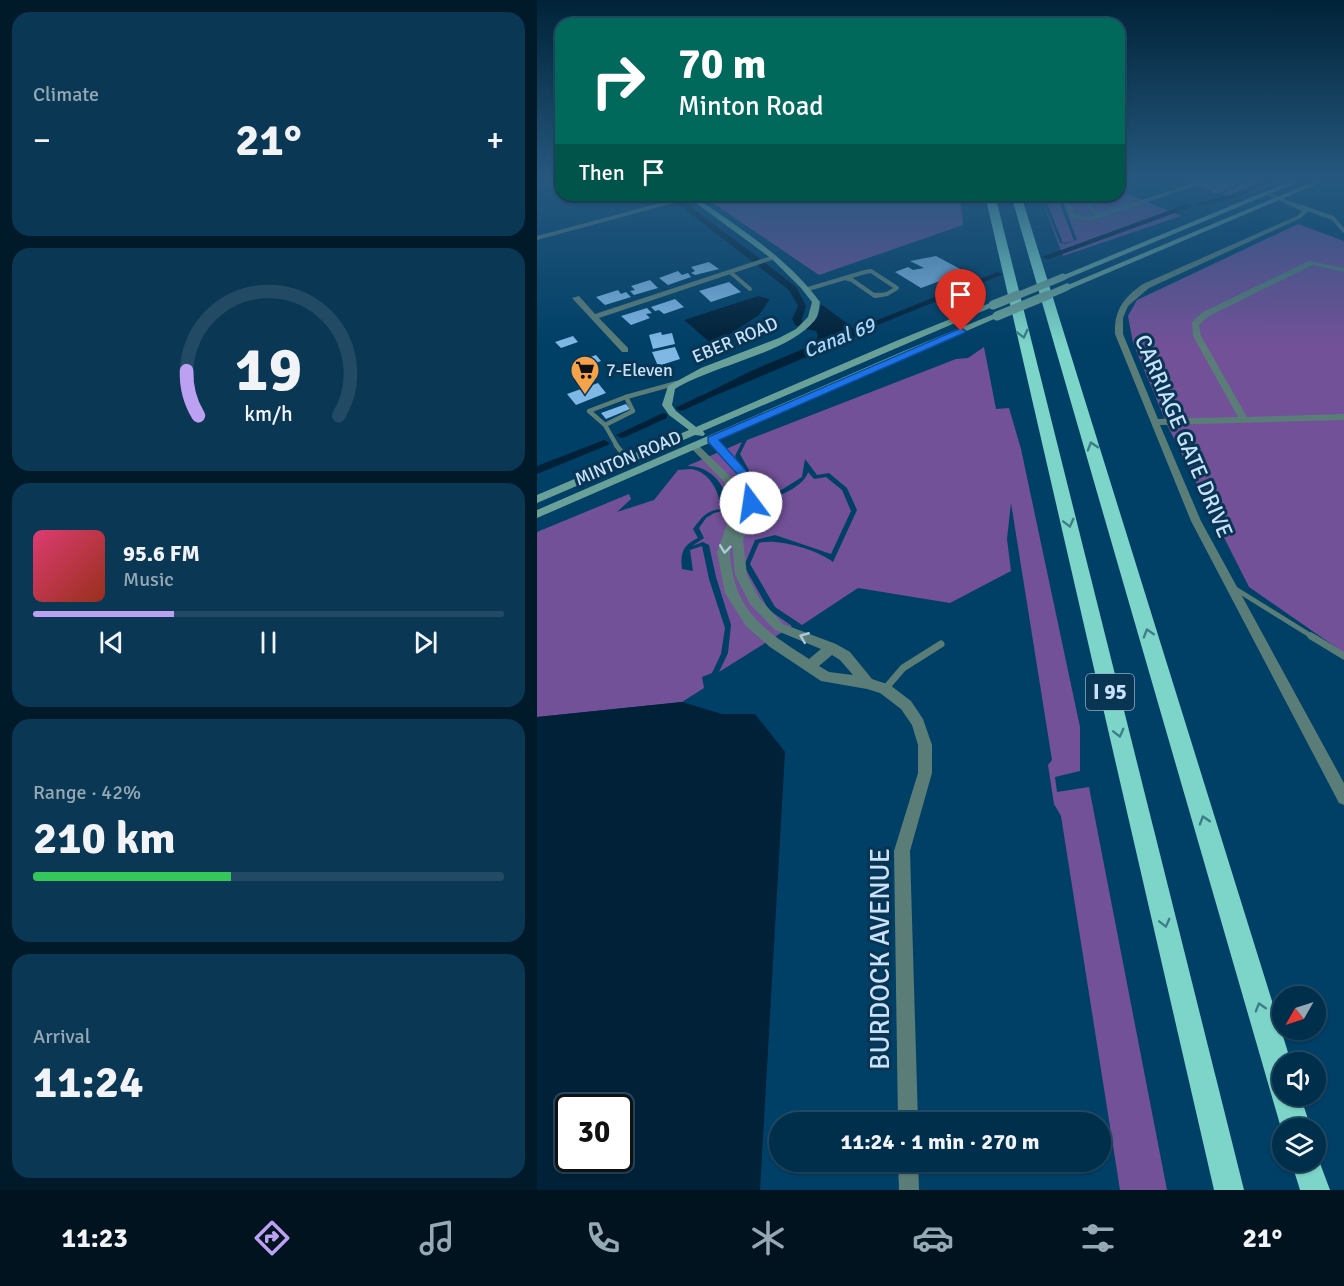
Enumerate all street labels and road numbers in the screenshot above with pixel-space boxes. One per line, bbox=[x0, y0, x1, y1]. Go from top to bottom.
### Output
street label: EBER ROAD bbox=[689, 312, 781, 368]
street label: CARRIAGE GATE DRIVE bbox=[1129, 331, 1239, 541]
street label: MINTON ROAD bbox=[572, 426, 684, 490]
road number: I 95 bbox=[1086, 674, 1134, 710]
street label: BURDOCK AVENUE bbox=[864, 848, 897, 1070]

